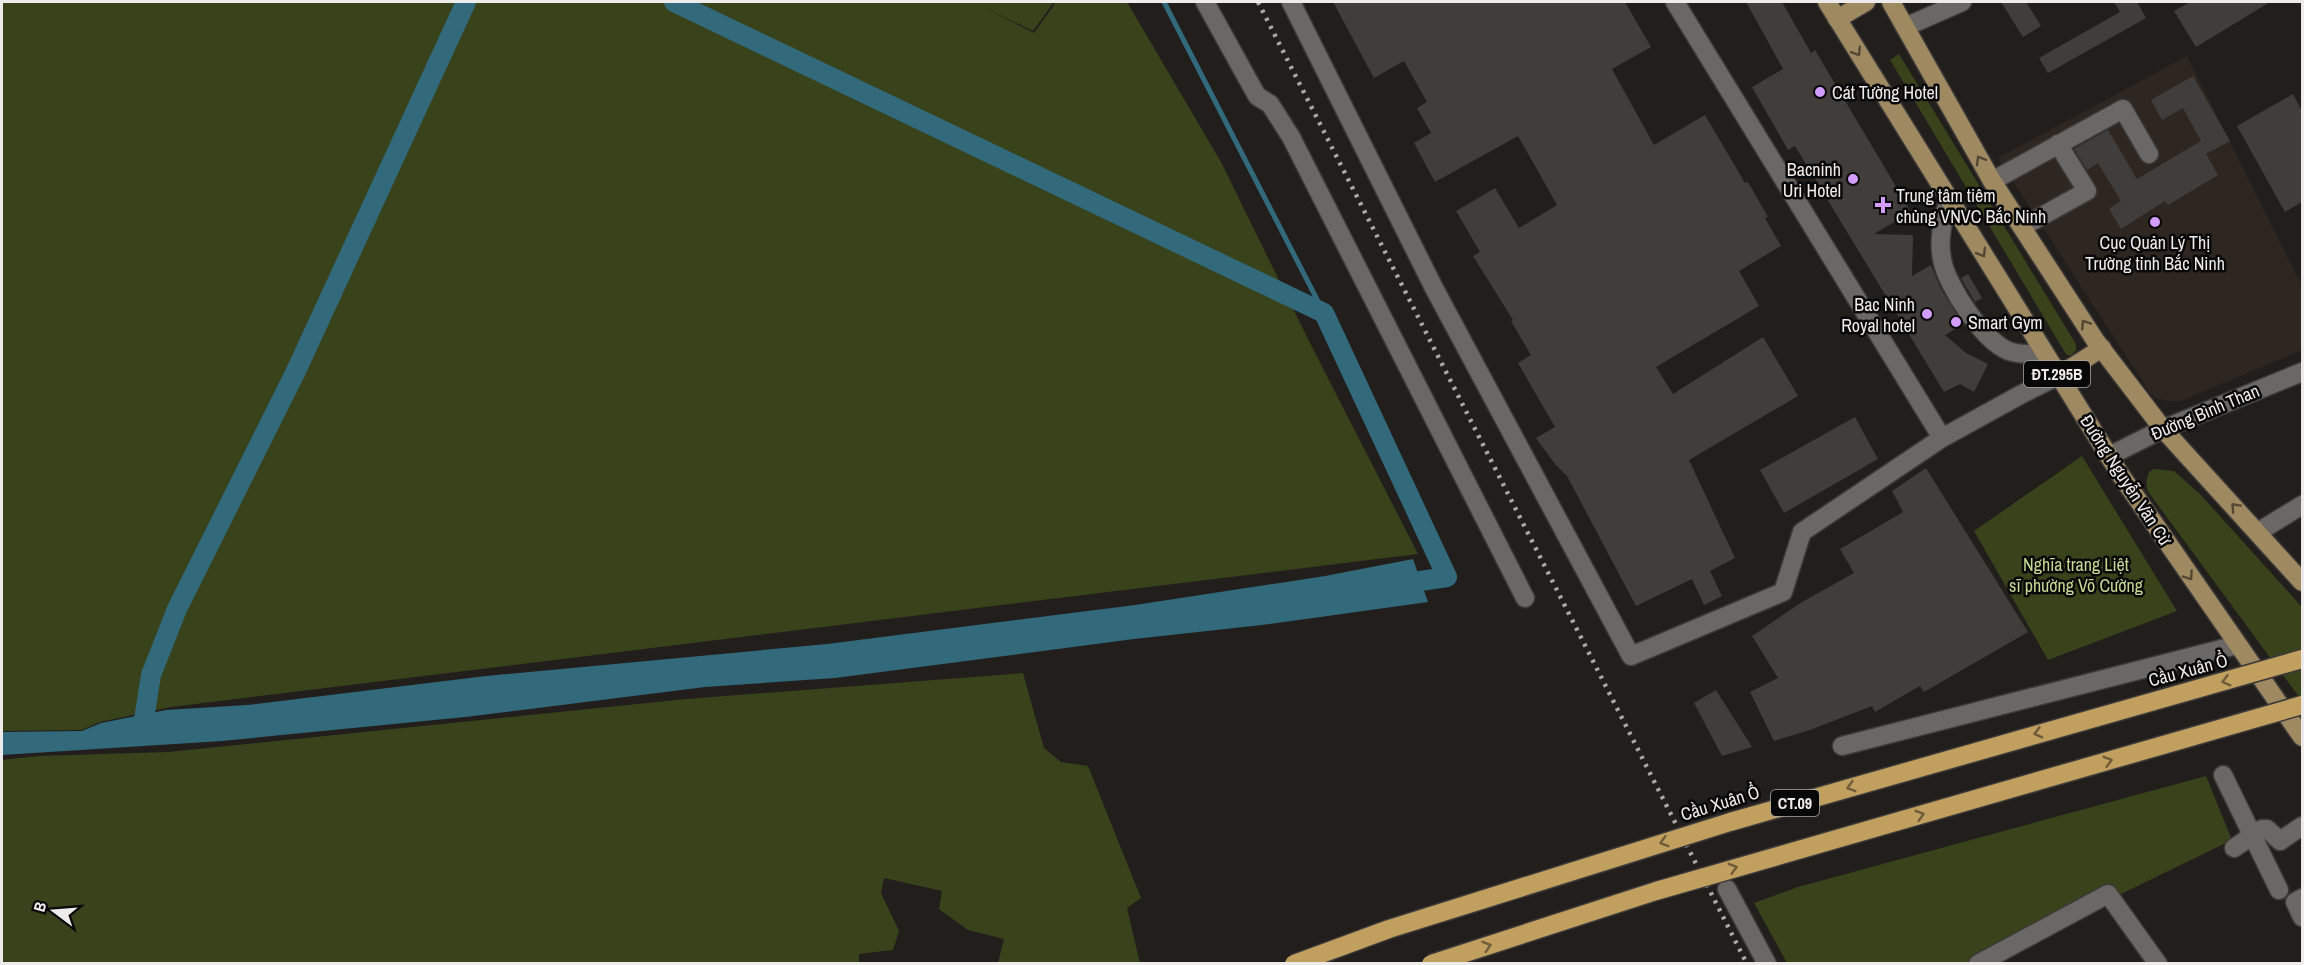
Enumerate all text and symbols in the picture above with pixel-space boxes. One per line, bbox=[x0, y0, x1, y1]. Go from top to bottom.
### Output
one-way arrow bbox=[1849, 45, 1860, 56]
place label: Cát Tường Hotel bbox=[1832, 80, 1938, 105]
marker: Cát Tường Hotel bbox=[1813, 85, 1827, 99]
one-way arrow bbox=[1976, 156, 1987, 166]
place label: Bacninh Uri Hotel bbox=[1783, 157, 1841, 203]
marker: Bacninh Uri Hotel bbox=[1846, 172, 1860, 186]
place label: Trung tâm tiêm chủng VNVC Bắc Ninh bbox=[1896, 183, 2046, 229]
marker: Trung tâm tiêm chủng VNVC Bắc Ninh bbox=[1874, 196, 1892, 214]
marker: Cục Quản Lý Thị Trường tỉnh Bắc Ninh bbox=[2148, 215, 2162, 229]
place label: Cục Quản Lý Thị Trường tỉnh Bắc Ninh bbox=[2085, 230, 2225, 276]
one-way arrow bbox=[1974, 247, 1986, 257]
place label: Bac Ninh Royal hotel bbox=[1841, 292, 1915, 338]
marker: Bac Ninh Royal hotel bbox=[1920, 307, 1934, 321]
place label: Smart Gym bbox=[1968, 310, 2043, 335]
marker: Smart Gym bbox=[1949, 315, 1963, 329]
one-way arrow bbox=[2081, 320, 2093, 330]
road number: ĐT.295B bbox=[2024, 361, 2090, 387]
street label: Đường Bình Than bbox=[2147, 378, 2263, 446]
street label: Đường Nguyễn Văn Cừ bbox=[2074, 410, 2178, 551]
one-way arrow bbox=[2231, 504, 2242, 514]
park label: Nghĩa trang Liệt sĩ phường Võ Cường bbox=[2009, 552, 2144, 598]
one-way arrow bbox=[2182, 569, 2193, 580]
street label: Cầu Xuân Ổ bbox=[2146, 647, 2230, 693]
one-way arrow bbox=[2221, 674, 2231, 687]
one-way arrow bbox=[2033, 726, 2043, 739]
one-way arrow bbox=[2102, 756, 2113, 768]
street label: Cầu Xuân Ổ bbox=[1678, 779, 1762, 827]
one-way arrow bbox=[1846, 780, 1857, 792]
road number: CT.09 bbox=[1771, 790, 1819, 816]
one-way arrow bbox=[1915, 809, 1925, 822]
one-way arrow bbox=[1659, 835, 1670, 847]
one-way arrow bbox=[1727, 863, 1738, 875]
north arrow bbox=[24, 881, 84, 941]
text: B bbox=[28, 899, 51, 914]
one-way arrow bbox=[1481, 940, 1492, 953]

